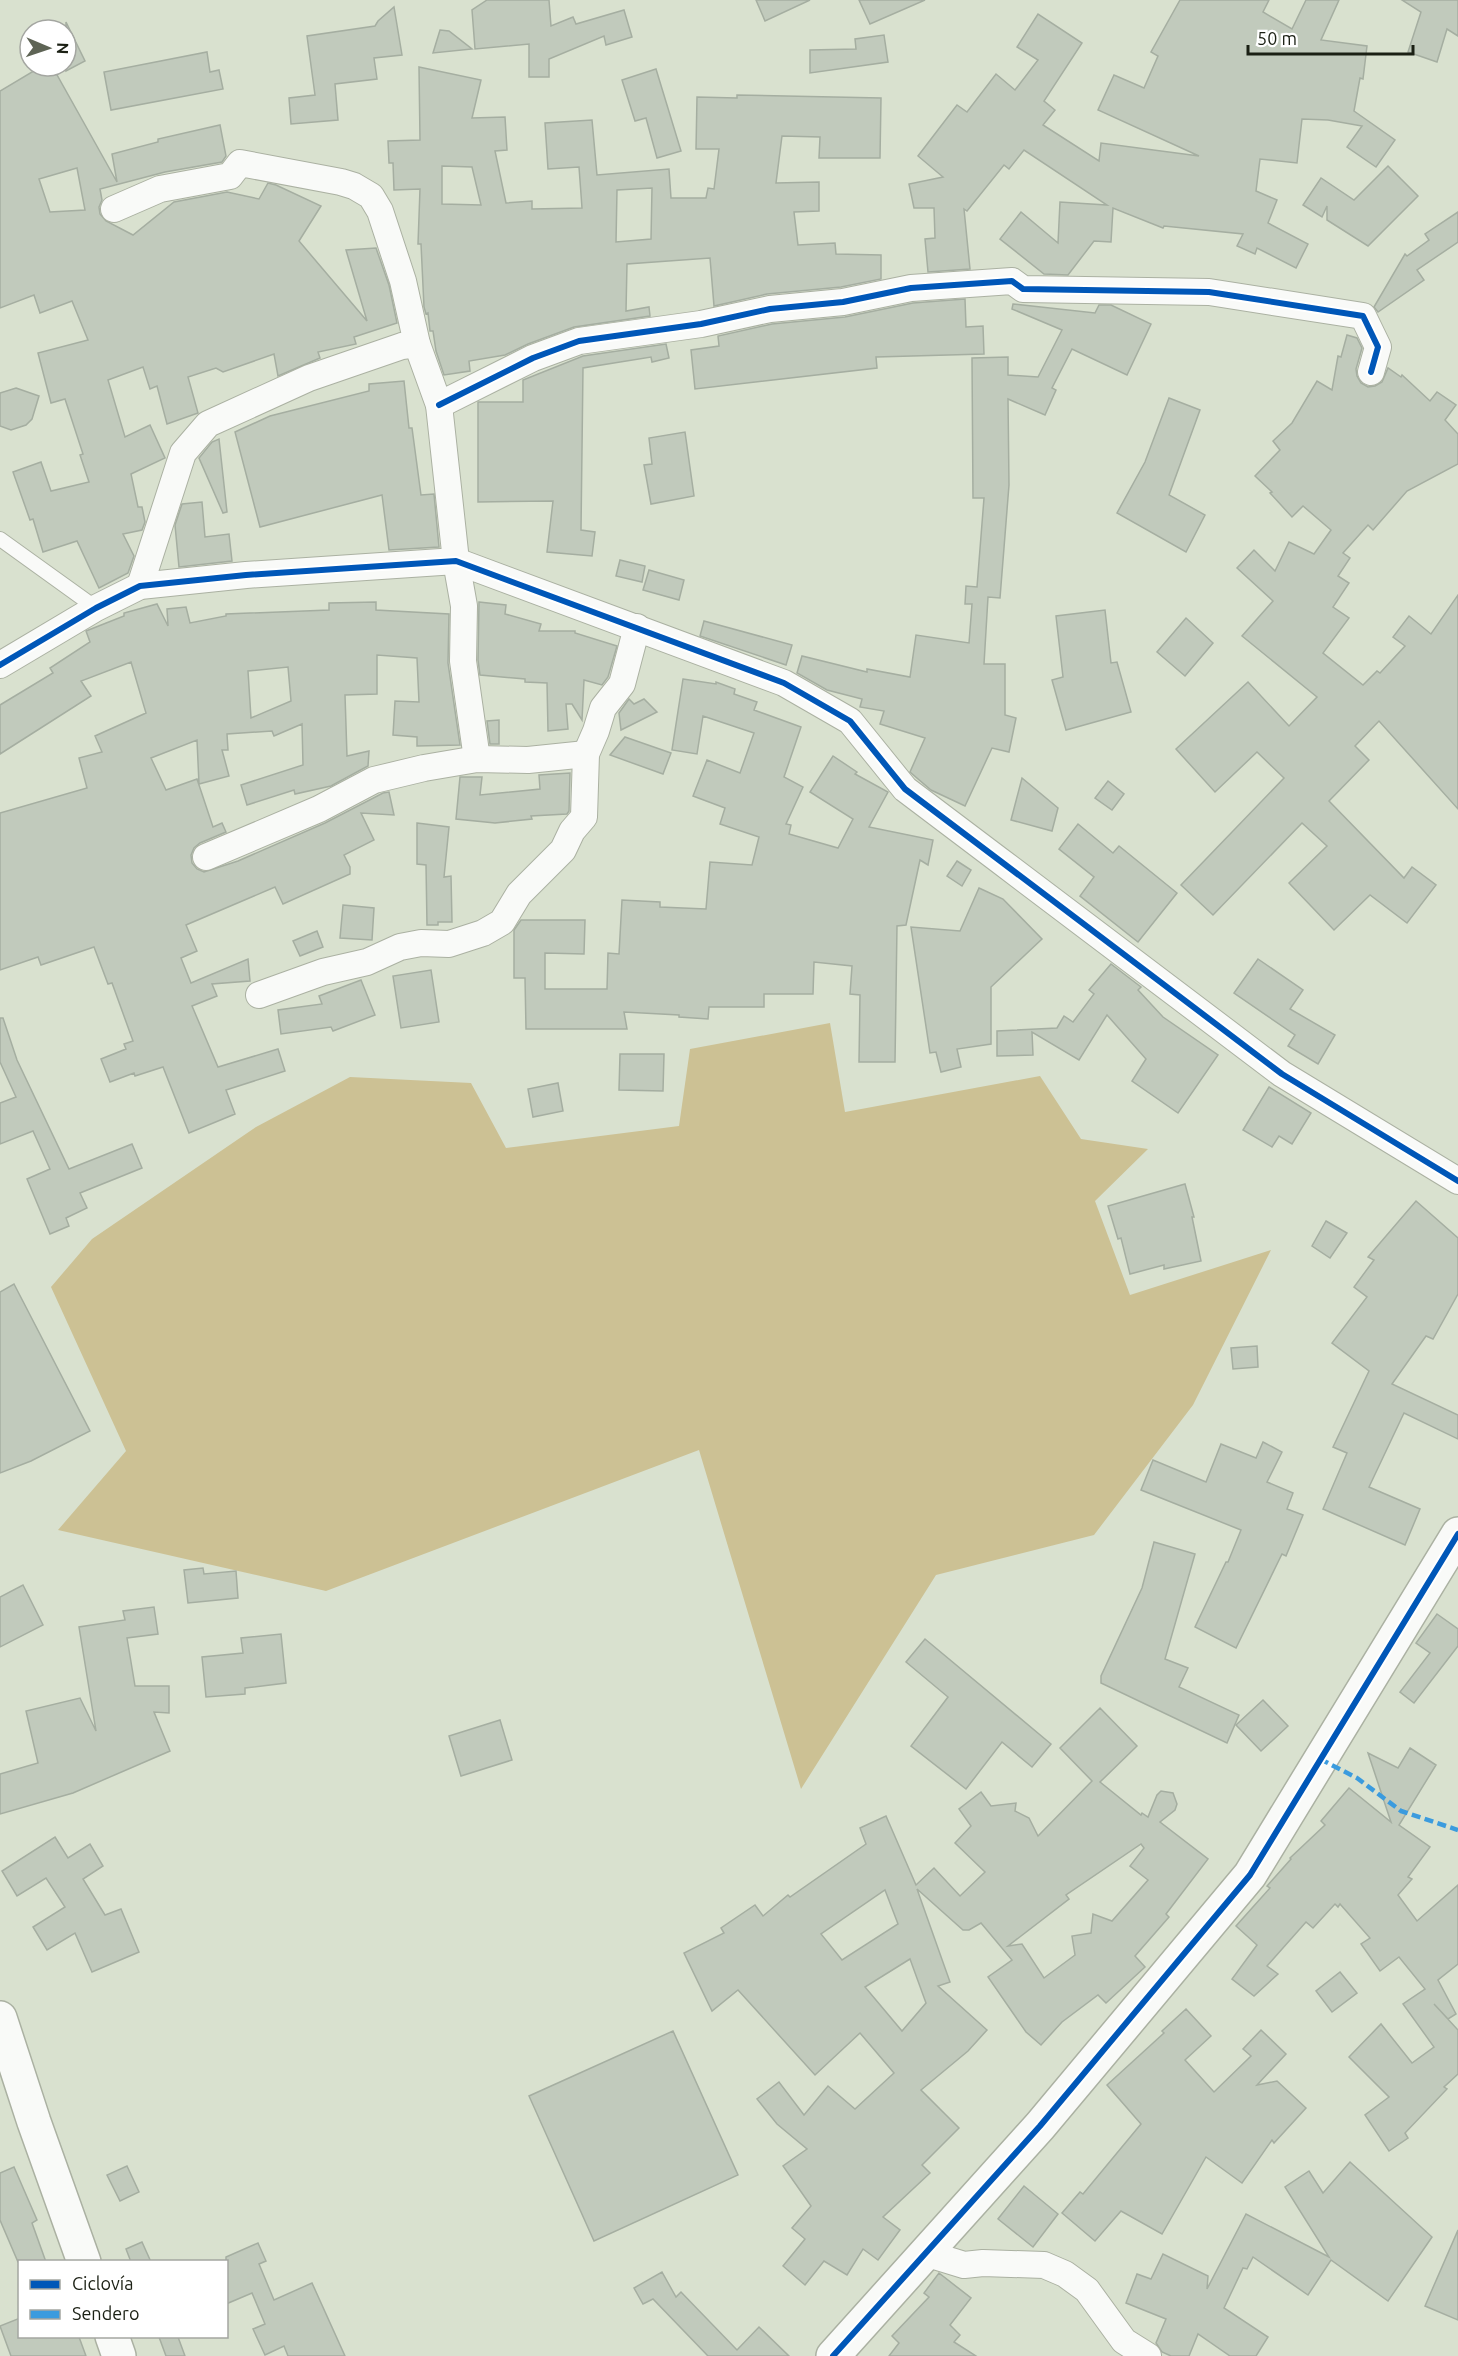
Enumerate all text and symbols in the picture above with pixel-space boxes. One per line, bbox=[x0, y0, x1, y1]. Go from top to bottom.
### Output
north arrow bbox=[18, 18, 78, 78]
scale bar bbox=[1248, 18, 1413, 56]
text: 50 m bbox=[1257, 28, 1297, 48]
text: N bbox=[54, 42, 72, 55]
legend bbox=[18, 2260, 228, 2338]
text: Ciclovía bbox=[72, 2273, 133, 2293]
text: Sendero bbox=[72, 2303, 139, 2323]

